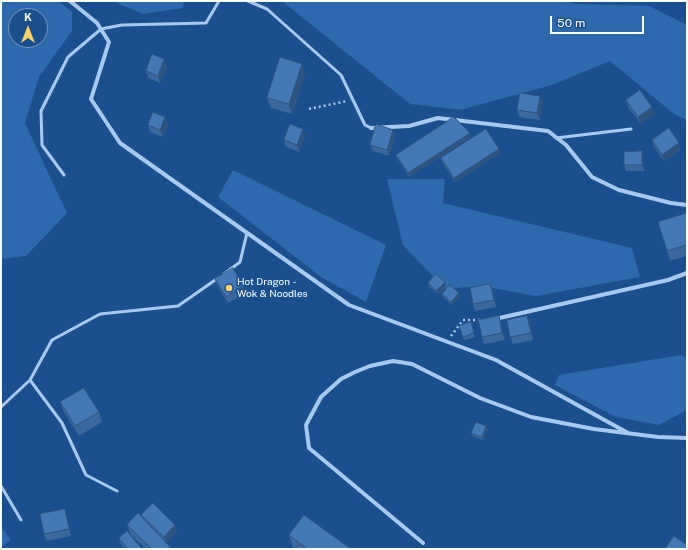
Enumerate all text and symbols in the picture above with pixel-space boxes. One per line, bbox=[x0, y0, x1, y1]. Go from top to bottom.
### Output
north arrow bbox=[8, 8, 48, 48]
scale bar bbox=[552, 8, 646, 34]
text: K bbox=[24, 11, 32, 23]
text: 50 m bbox=[557, 16, 585, 30]
place label: Hot Dragon - Wok & Noodles bbox=[237, 276, 308, 300]
marker: Hot Dragon - Wok & Noodles bbox=[224, 283, 234, 293]

